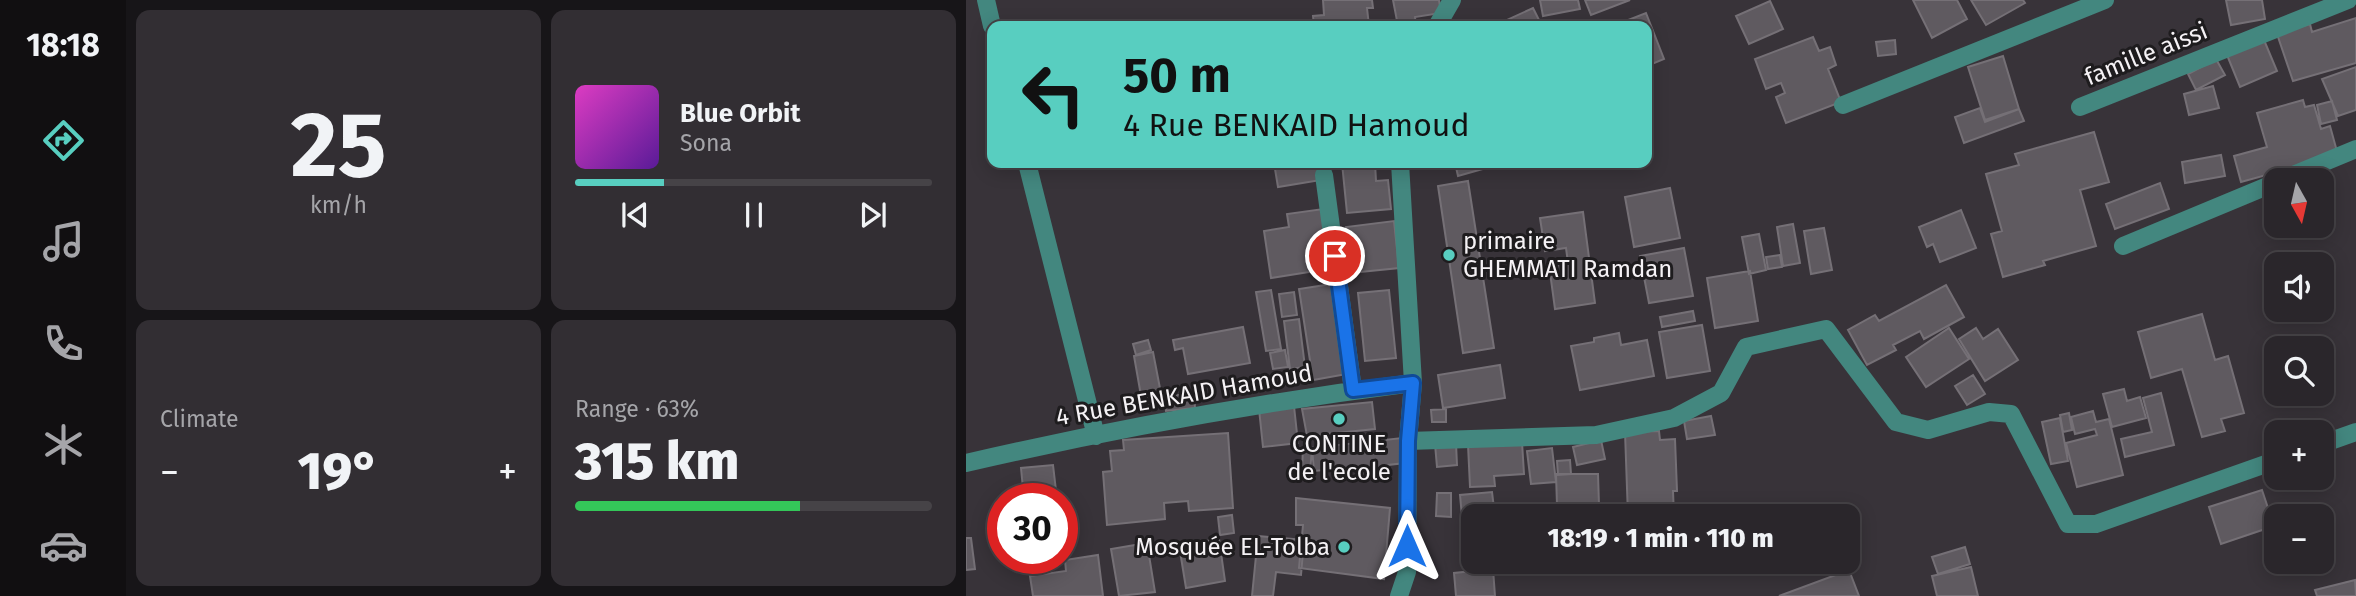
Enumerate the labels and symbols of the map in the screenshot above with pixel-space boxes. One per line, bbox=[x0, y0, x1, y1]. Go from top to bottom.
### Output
street label: famille aissi bbox=[2080, 17, 2212, 91]
north arrow bbox=[2264, 168, 2334, 238]
pin bbox=[1305, 226, 1365, 286]
place label: primaire GHEMMATI Ramdan bbox=[1463, 227, 1672, 283]
marker: primaire GHEMMATI Ramdan bbox=[1441, 247, 1457, 263]
street label: 4 Rue BENKAID Hamoud bbox=[1054, 359, 1314, 431]
marker: CONTINE de l'ecole bbox=[1331, 411, 1347, 427]
place label: CONTINE de l'ecole bbox=[1287, 430, 1391, 486]
speed limit sign: 30 bbox=[987, 483, 1078, 574]
position arrow bbox=[1370, 509, 1444, 583]
place label: Mosquée EL-Tolba bbox=[1135, 533, 1330, 561]
marker: Mosquée EL-Tolba bbox=[1336, 539, 1352, 555]

